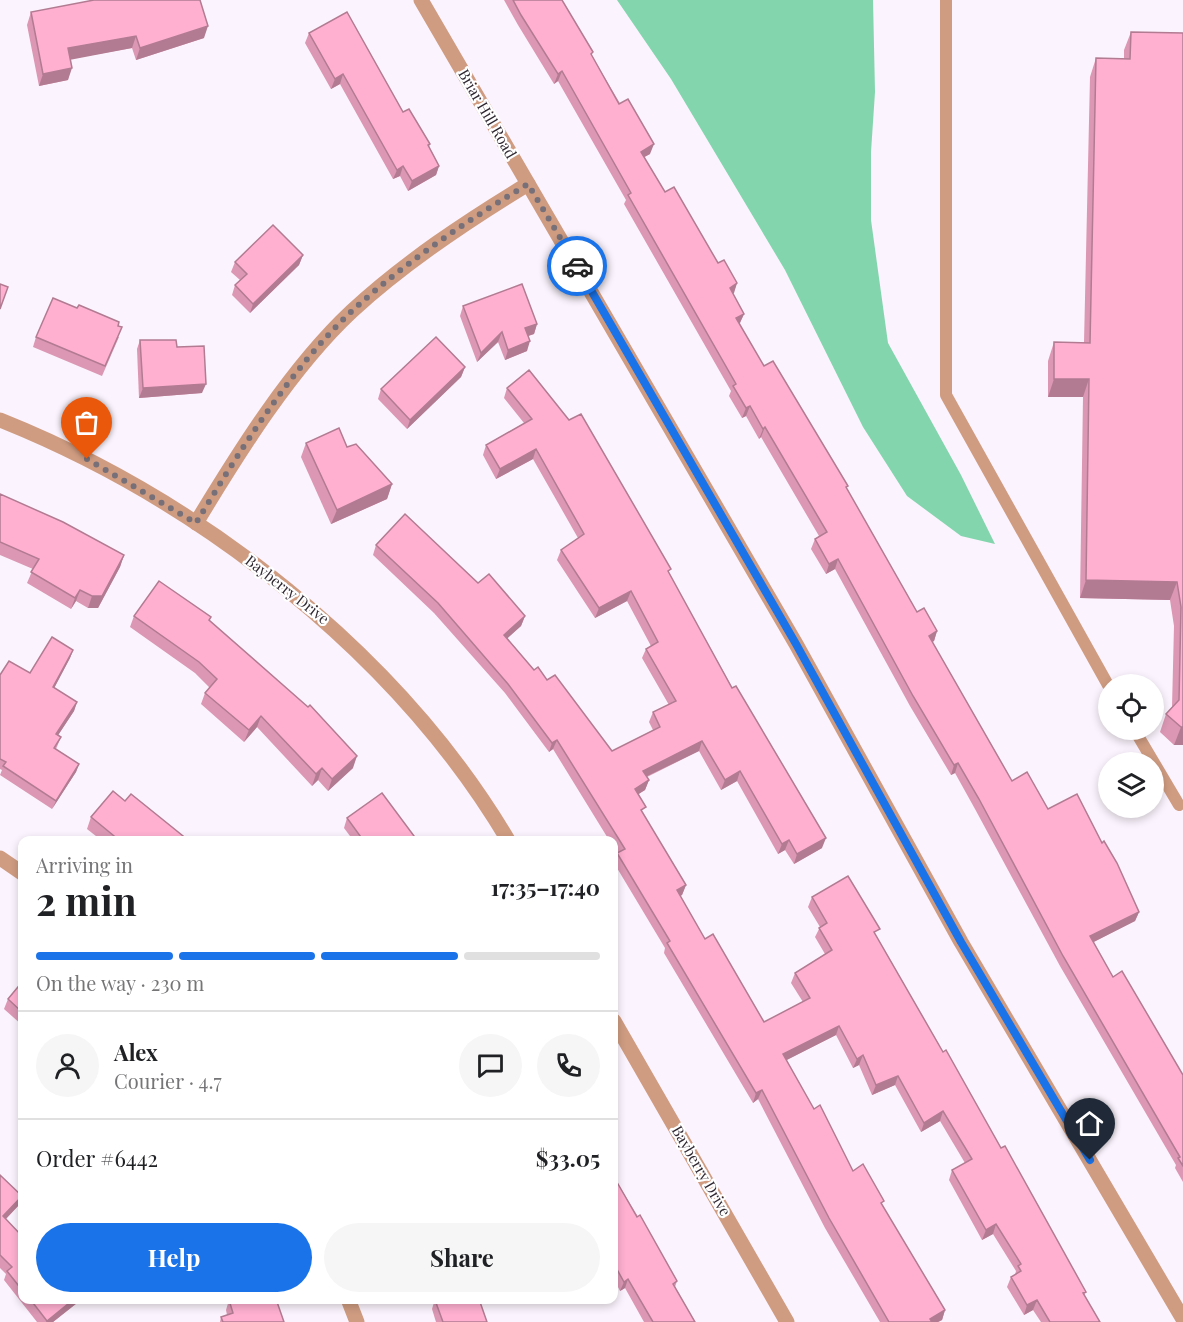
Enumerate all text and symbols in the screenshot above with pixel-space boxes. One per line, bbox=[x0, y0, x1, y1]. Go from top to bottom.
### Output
street label: Briar Hill Road bbox=[454, 65, 522, 162]
courier bbox=[547, 236, 607, 296]
icon: car bbox=[561, 250, 594, 283]
pin bbox=[61, 397, 112, 459]
icon: bag bbox=[70, 406, 103, 439]
street label: Bayberry Drive bbox=[242, 550, 334, 628]
map controls bbox=[1098, 674, 1164, 818]
button: locate bbox=[1098, 674, 1164, 740]
button: layers bbox=[1098, 752, 1164, 818]
text: Arriving in bbox=[36, 851, 133, 878]
text: 17:35–17:40 bbox=[491, 872, 600, 902]
text: 2 min bbox=[36, 874, 137, 926]
text: On the way · 230 m bbox=[36, 969, 204, 996]
button: person bbox=[36, 1034, 99, 1097]
button: chat bbox=[459, 1034, 522, 1097]
button: phone bbox=[537, 1034, 600, 1097]
text: Alex bbox=[114, 1037, 158, 1067]
text: Courier · 4.7 bbox=[114, 1067, 222, 1094]
pin bbox=[1064, 1098, 1115, 1160]
icon: home bbox=[1073, 1107, 1106, 1140]
street label: Bayberry Drive bbox=[668, 1122, 736, 1219]
text: Order #6442 bbox=[36, 1143, 158, 1173]
text: $33.05 bbox=[536, 1143, 600, 1173]
button: Help bbox=[36, 1223, 312, 1292]
button: Share bbox=[324, 1223, 600, 1292]

